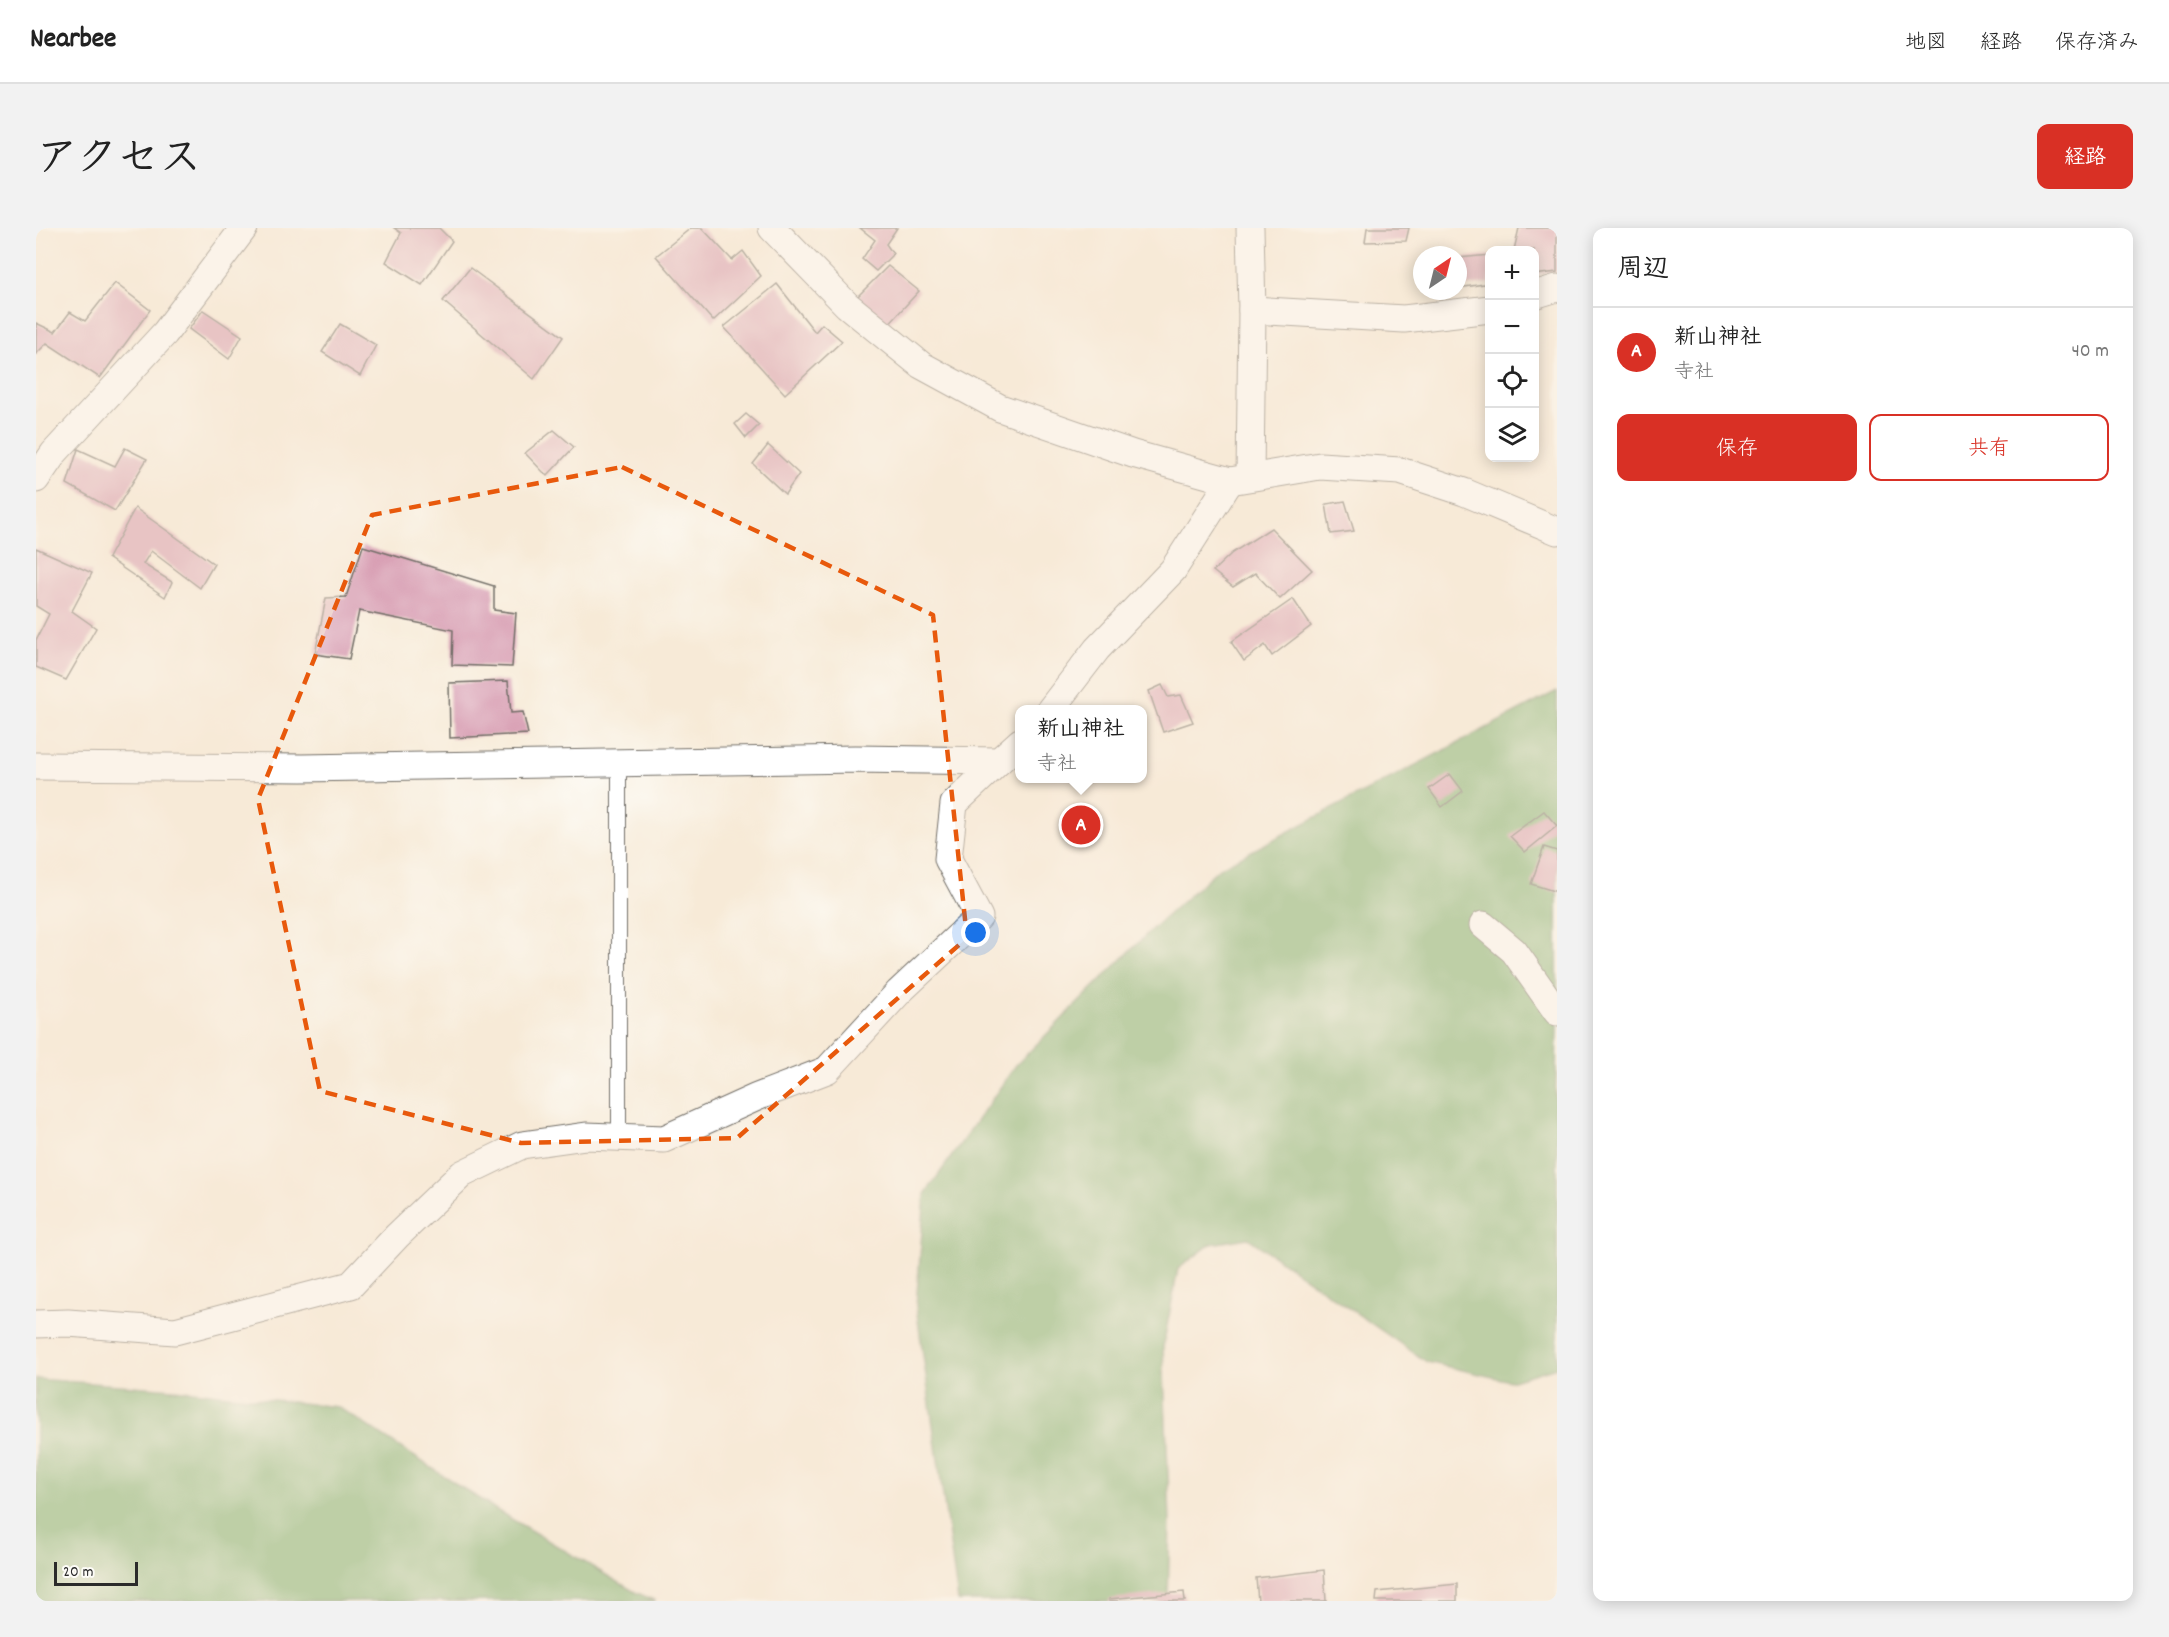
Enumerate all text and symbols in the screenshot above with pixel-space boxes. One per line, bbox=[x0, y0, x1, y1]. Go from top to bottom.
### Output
text: Nearbee bbox=[30, 21, 116, 61]
text: 地図 bbox=[1905, 29, 1947, 59]
text: 経路 bbox=[1980, 29, 2022, 59]
text: 保存済み bbox=[2055, 29, 2139, 59]
button: 経路 bbox=[2037, 124, 2133, 189]
text: アクセス bbox=[36, 132, 201, 192]
north arrow bbox=[1413, 246, 1467, 300]
map controls bbox=[1485, 246, 1539, 462]
button: + bbox=[1485, 246, 1539, 300]
text: 周辺 bbox=[1617, 252, 1669, 289]
button: − bbox=[1485, 300, 1539, 354]
text: 新山神社 bbox=[1674, 323, 1762, 354]
text: A bbox=[1631, 338, 1642, 366]
text: 40 m bbox=[2071, 338, 2109, 366]
button: locate bbox=[1485, 354, 1539, 408]
text: 寺社 bbox=[1674, 359, 1714, 387]
button: layers bbox=[1485, 408, 1539, 462]
button: 保存 bbox=[1617, 414, 1857, 481]
button: 共有 bbox=[1869, 414, 2109, 481]
popup bbox=[1015, 705, 1147, 783]
text: 新山神社 bbox=[1037, 715, 1125, 746]
text: 寺社 bbox=[1037, 751, 1077, 779]
pin: A bbox=[1062, 802, 1100, 848]
your location bbox=[961, 918, 990, 947]
scale bar bbox=[54, 1559, 138, 1586]
text: 20 m bbox=[63, 1561, 93, 1584]

